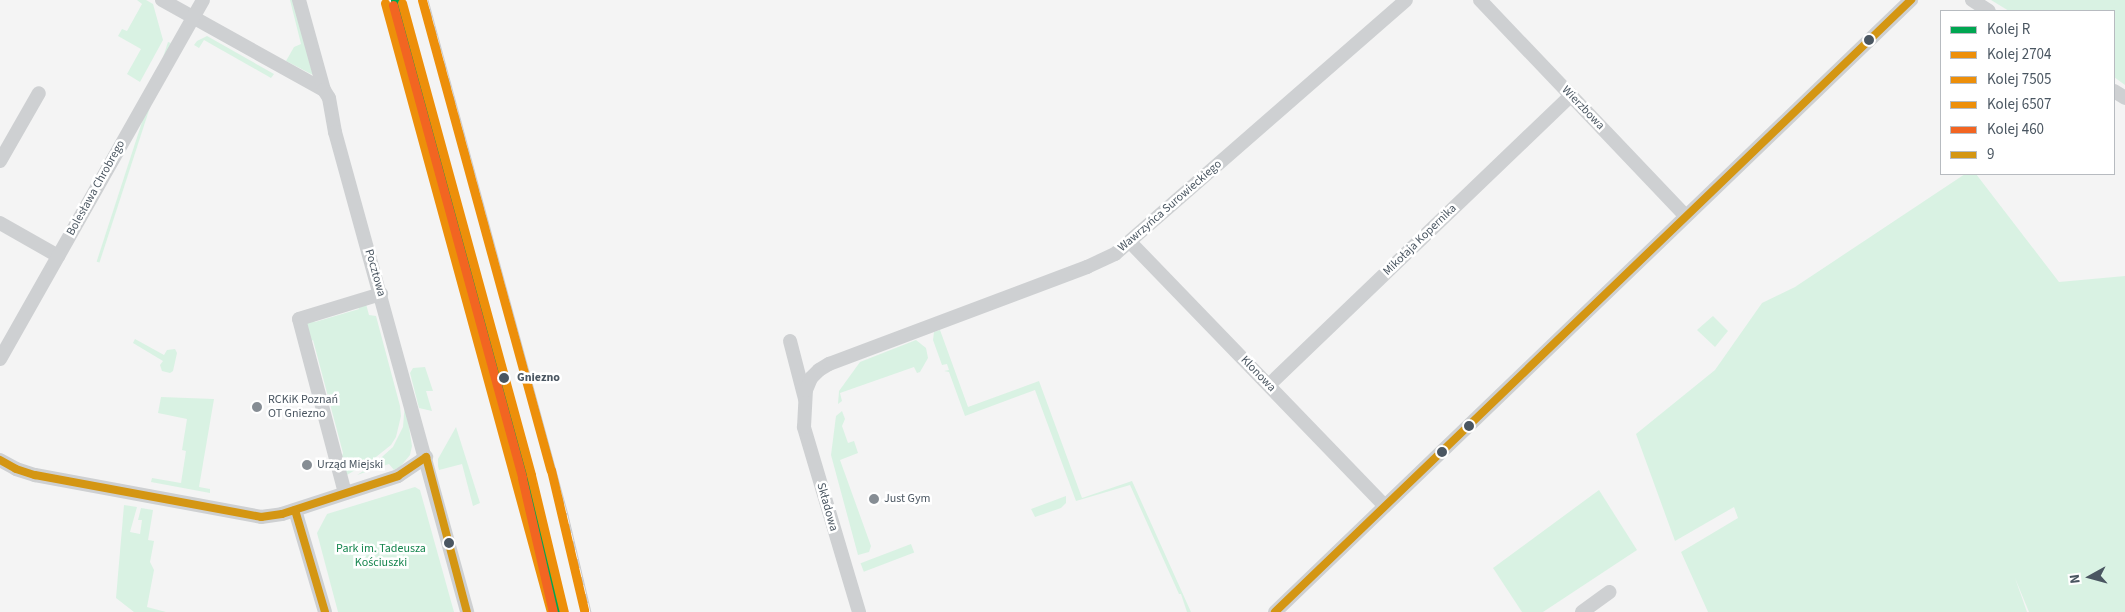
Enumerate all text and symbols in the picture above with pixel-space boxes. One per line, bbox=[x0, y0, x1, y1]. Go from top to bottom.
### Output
legend bbox=[1940, 10, 2115, 175]
text: Kolej R bbox=[1987, 19, 2030, 40]
unlabelled marker bbox=[1864, 35, 1874, 45]
text: Kolej 2704 bbox=[1987, 44, 2052, 65]
text: Kolej 7505 bbox=[1987, 69, 2052, 90]
street label: Wierzbowa bbox=[1559, 83, 1607, 133]
text: Kolej 6507 bbox=[1987, 94, 2052, 115]
text: Kolej 460 bbox=[1987, 119, 2044, 140]
street label: Bolesława Chrobrego bbox=[64, 138, 128, 238]
text: 9 bbox=[1987, 144, 1994, 165]
street label: Wawrzyńca Surowieckiego bbox=[1115, 157, 1225, 255]
street label: Mikołaja Kopernika bbox=[1380, 201, 1460, 279]
street label: Pocztowa bbox=[361, 248, 389, 298]
street label: Klonowa bbox=[1238, 353, 1278, 395]
marker: Gniezno bbox=[495, 369, 513, 387]
place label: Gniezno bbox=[517, 371, 560, 385]
place label: RCKiK Poznań OT Gniezno bbox=[268, 393, 338, 421]
marker: RCKiK Poznań OT Gniezno bbox=[250, 400, 264, 414]
unlabelled marker bbox=[1464, 421, 1474, 431]
unlabelled marker bbox=[1437, 447, 1447, 457]
place label: Urząd Miejski bbox=[317, 458, 383, 472]
marker: Urząd Miejski bbox=[301, 459, 313, 471]
street label: Składowa bbox=[813, 481, 841, 533]
place label: Just Gym bbox=[884, 492, 930, 506]
marker: Just Gym bbox=[868, 493, 880, 505]
unlabelled marker bbox=[444, 538, 454, 548]
park label: Park im. Tadeusza Kościuszki bbox=[336, 542, 426, 570]
north arrow bbox=[2065, 552, 2115, 602]
text: N bbox=[2065, 573, 2086, 585]

